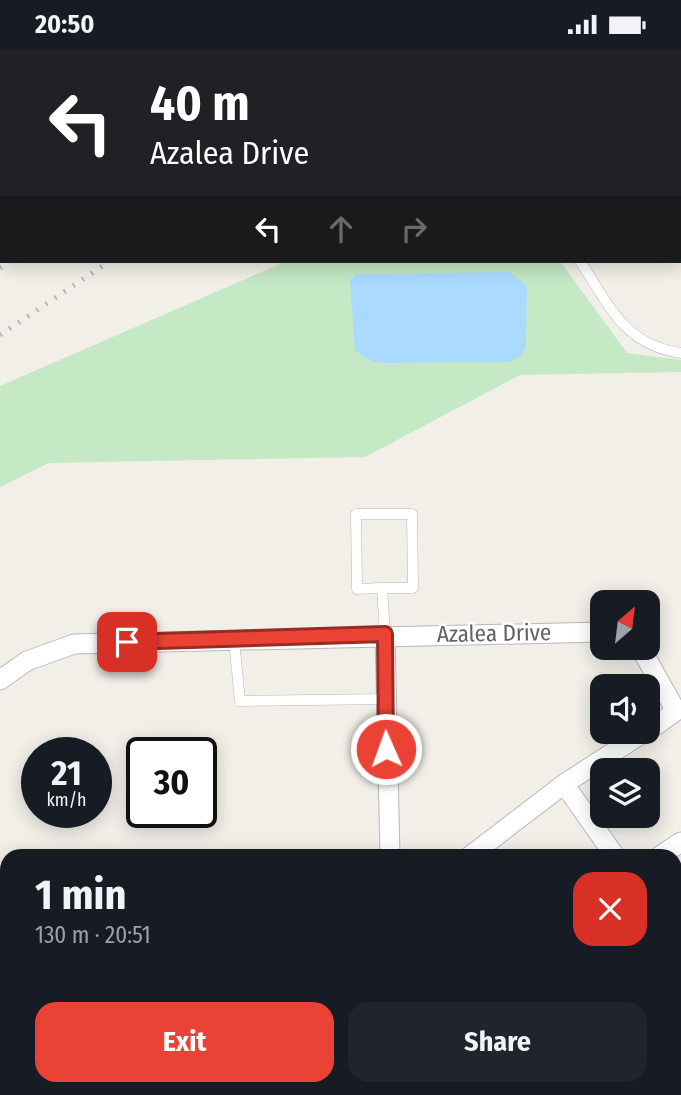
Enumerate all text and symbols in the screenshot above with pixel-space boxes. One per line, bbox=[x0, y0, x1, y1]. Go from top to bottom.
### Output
text: 20:50 bbox=[35, 9, 94, 40]
text: 40 m bbox=[150, 74, 250, 133]
icon: left bbox=[35, 77, 126, 168]
text: Azalea Drive bbox=[150, 134, 309, 172]
icon: left bbox=[249, 210, 287, 248]
icon: ahead bbox=[322, 210, 360, 248]
icon: right bbox=[395, 210, 433, 248]
north arrow bbox=[590, 590, 660, 660]
map controls bbox=[590, 590, 660, 828]
pin bbox=[97, 612, 157, 672]
street label: Azalea Drive bbox=[437, 618, 551, 648]
icon: arrive bbox=[108, 623, 146, 661]
button: sound bbox=[590, 674, 660, 744]
position arrow bbox=[349, 712, 423, 786]
speed limit sign: 30 bbox=[126, 737, 217, 828]
text: 21 bbox=[51, 752, 82, 794]
button: layers bbox=[590, 758, 660, 828]
text: km/h bbox=[46, 789, 87, 811]
text: 1 min bbox=[35, 870, 126, 920]
button: close bbox=[573, 872, 647, 946]
text: 130 m · 20:51 bbox=[35, 921, 151, 949]
button: Exit bbox=[35, 1002, 334, 1082]
button: Share bbox=[348, 1002, 647, 1082]

